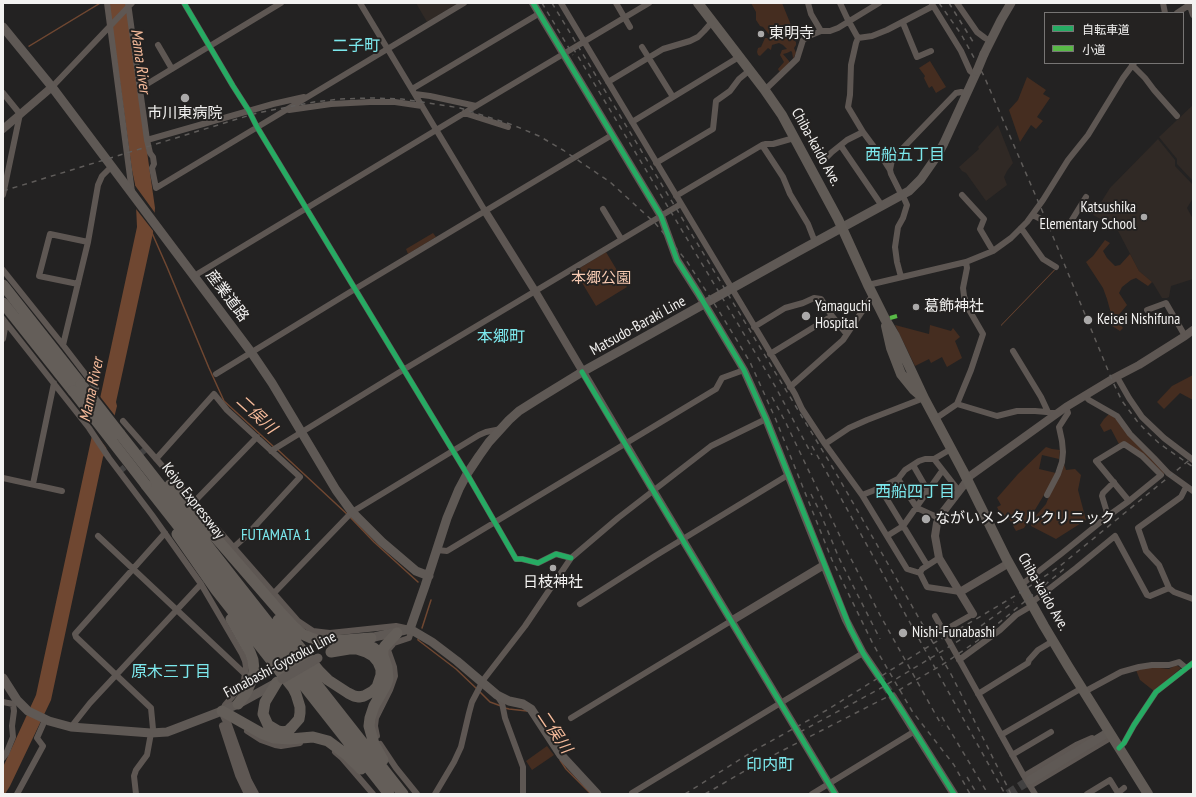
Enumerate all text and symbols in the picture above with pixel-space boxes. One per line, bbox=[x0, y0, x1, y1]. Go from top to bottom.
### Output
legend bbox=[1044, 12, 1184, 64]
text: 自転車道 bbox=[1082, 22, 1130, 37]
place label: 東明寺 bbox=[769, 25, 814, 43]
water label: Mama River bbox=[126, 27, 154, 95]
marker: 東明寺 bbox=[756, 29, 766, 39]
district label: 二子町 bbox=[332, 36, 380, 56]
text: 小道 bbox=[1082, 42, 1106, 57]
marker: 市川東病院 bbox=[179, 92, 191, 104]
place label: 市川東病院 bbox=[148, 105, 222, 123]
street label: Chiba-kaido Ave. bbox=[787, 105, 845, 189]
district label: 西船五丁目 bbox=[865, 145, 945, 165]
place label: Katsushika Elementary School bbox=[1039, 199, 1136, 234]
marker: Katsushika Elementary School bbox=[1139, 212, 1149, 222]
street label: 産業道路 bbox=[202, 267, 252, 325]
park label: 本郷公園 bbox=[571, 270, 631, 288]
street label: Matsudo-Baraki Line bbox=[587, 292, 689, 360]
place label: Yamaguchi Hospital bbox=[815, 298, 871, 333]
place label: 葛飾神社 bbox=[924, 298, 984, 316]
marker: 葛飾神社 bbox=[911, 302, 921, 312]
marker: Yamaguchi Hospital bbox=[800, 310, 812, 322]
place label: Keisei Nishifuna bbox=[1097, 311, 1180, 329]
marker: Keisei Nishifuna bbox=[1082, 314, 1094, 326]
district label: 本郷町 bbox=[477, 327, 525, 347]
water label: Mama River bbox=[76, 356, 108, 424]
water label: 二俣川 bbox=[232, 392, 280, 438]
street label: Keiyo Expressway bbox=[158, 459, 228, 543]
district label: 西船四丁目 bbox=[875, 482, 955, 502]
place label: ながいメンタルクリニック bbox=[935, 510, 1115, 528]
marker: ながいメンタルクリニック bbox=[920, 513, 932, 525]
district label: FUTAMATA 1 bbox=[236, 525, 316, 545]
street label: Chiba-kaido Ave. bbox=[1014, 550, 1072, 634]
marker: 日枝神社 bbox=[548, 563, 558, 573]
place label: 日枝神社 bbox=[523, 574, 583, 592]
place label: Nishi-Funabashi bbox=[912, 624, 995, 642]
marker: Nishi-Funabashi bbox=[897, 627, 909, 639]
street label: Funabashi-Gyotoku Line bbox=[221, 628, 339, 702]
district label: 原木三丁目 bbox=[131, 662, 211, 682]
water label: 二俣川 bbox=[533, 707, 575, 757]
district label: 印内町 bbox=[746, 755, 794, 775]

